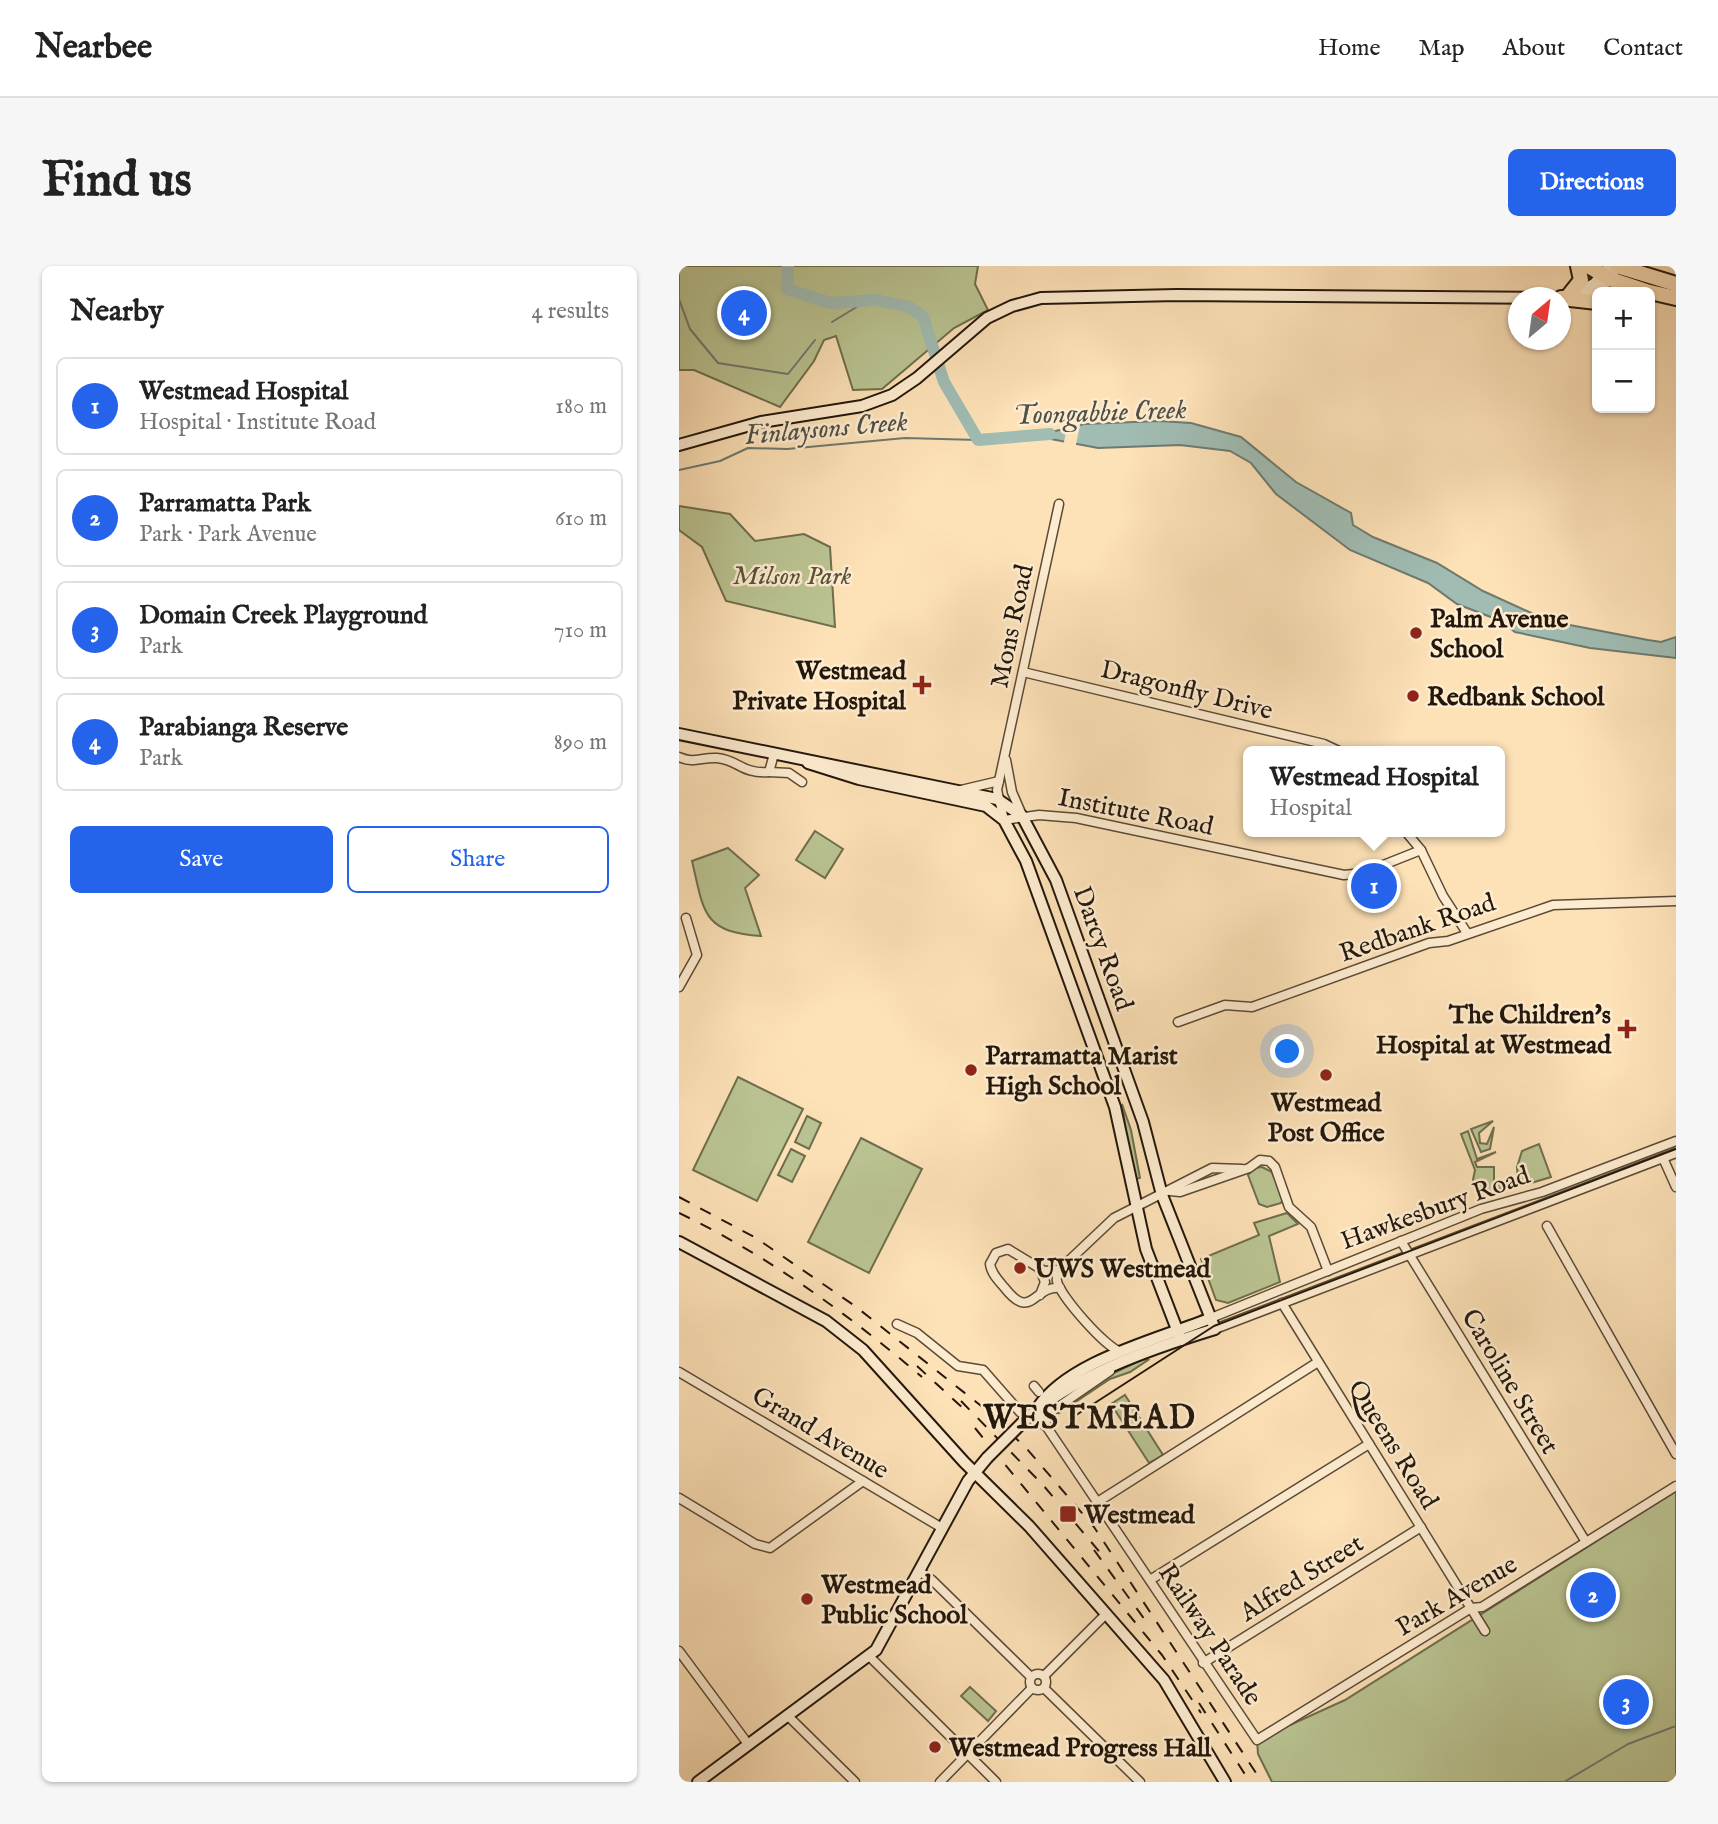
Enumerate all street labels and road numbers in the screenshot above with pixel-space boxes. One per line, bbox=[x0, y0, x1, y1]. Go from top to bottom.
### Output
street label: Mons Road bbox=[983, 561, 1042, 691]
street label: Dragonfly Drive bbox=[1097, 653, 1276, 728]
street label: Institute Road bbox=[1055, 781, 1216, 844]
street label: Darcy Road bbox=[1065, 882, 1140, 1015]
street label: Redbank Road bbox=[1335, 886, 1500, 971]
street label: Hawkesbury Road bbox=[1336, 1159, 1535, 1258]
street label: Caroline Street bbox=[1453, 1303, 1566, 1460]
street label: Queens Road bbox=[1340, 1374, 1445, 1516]
street label: Grand Avenue bbox=[746, 1379, 895, 1487]
street label: Alfred Street bbox=[1233, 1527, 1370, 1630]
street label: Park Avenue bbox=[1390, 1548, 1523, 1644]
street label: Railway Parade bbox=[1150, 1558, 1269, 1712]

